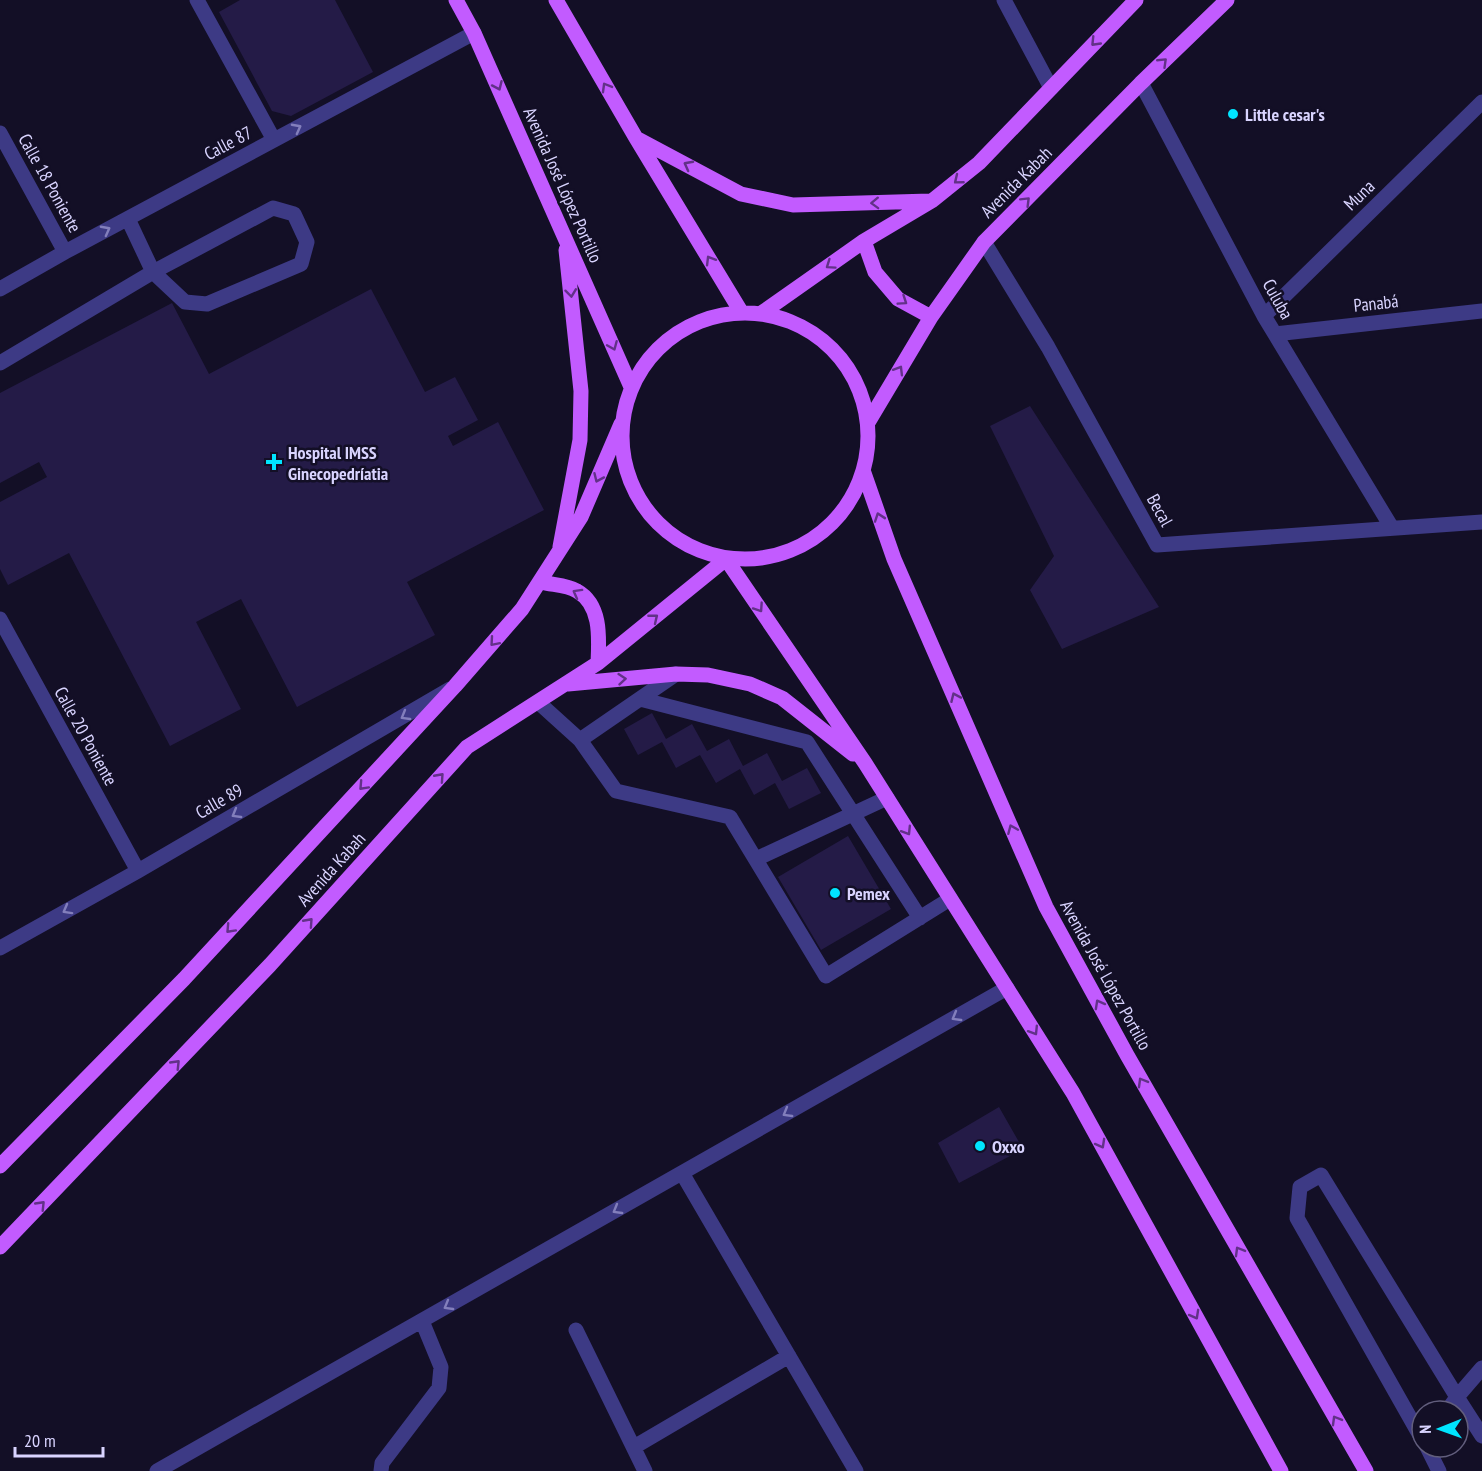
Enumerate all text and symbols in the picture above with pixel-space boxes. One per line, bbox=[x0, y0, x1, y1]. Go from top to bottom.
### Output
one-way arrow bbox=[1091, 36, 1102, 46]
one-way arrow bbox=[1155, 59, 1166, 70]
one-way arrow bbox=[491, 80, 503, 91]
one-way arrow bbox=[602, 83, 614, 93]
place label: Little cesar's bbox=[1245, 103, 1325, 126]
street label: Avenida José López Portillo bbox=[518, 104, 608, 266]
marker: Little cesar's bbox=[1226, 107, 1240, 121]
street label: Calle 87 bbox=[200, 121, 256, 165]
one-way arrow bbox=[290, 124, 301, 135]
street label: Calle 18 Poniente bbox=[13, 129, 87, 237]
street label: Avenida Kabah bbox=[975, 141, 1057, 223]
one-way arrow bbox=[683, 161, 694, 173]
one-way arrow bbox=[954, 173, 965, 184]
street label: Muna bbox=[1339, 175, 1379, 215]
one-way arrow bbox=[870, 197, 879, 210]
one-way arrow bbox=[1018, 197, 1029, 208]
one-way arrow bbox=[100, 226, 110, 237]
one-way arrow bbox=[705, 256, 717, 266]
one-way arrow bbox=[826, 258, 837, 269]
street label: Culuba bbox=[1258, 275, 1298, 323]
one-way arrow bbox=[564, 289, 577, 298]
street label: Panabá bbox=[1352, 289, 1400, 317]
one-way arrow bbox=[897, 294, 908, 305]
one-way arrow bbox=[606, 340, 618, 351]
one-way arrow bbox=[891, 366, 903, 376]
place label: Hospital IMSS Ginecopedríatia bbox=[288, 441, 388, 485]
marker: Hospital IMSS Ginecopedríatia bbox=[265, 453, 283, 471]
one-way arrow bbox=[593, 472, 605, 483]
street label: Becal bbox=[1142, 490, 1179, 531]
one-way arrow bbox=[874, 512, 887, 523]
one-way arrow bbox=[573, 589, 583, 600]
one-way arrow bbox=[752, 601, 763, 612]
one-way arrow bbox=[647, 615, 658, 626]
one-way arrow bbox=[490, 635, 501, 646]
one-way arrow bbox=[617, 673, 626, 686]
street label: Calle 20 Poniente bbox=[49, 682, 123, 790]
one-way arrow bbox=[950, 692, 962, 703]
one-way arrow bbox=[401, 708, 411, 720]
one-way arrow bbox=[433, 773, 444, 784]
street label: Calle 89 bbox=[191, 778, 247, 824]
one-way arrow bbox=[359, 779, 370, 790]
one-way arrow bbox=[232, 806, 242, 818]
one-way arrow bbox=[900, 824, 911, 835]
one-way arrow bbox=[1007, 824, 1019, 835]
street label: Avenida Kabah bbox=[292, 827, 370, 911]
place label: Pemex bbox=[847, 882, 890, 905]
marker: Pemex bbox=[828, 886, 842, 900]
street label: Avenida José López Portillo bbox=[1055, 896, 1157, 1054]
one-way arrow bbox=[63, 903, 73, 915]
one-way arrow bbox=[302, 918, 313, 929]
one-way arrow bbox=[226, 922, 237, 933]
one-way arrow bbox=[1095, 999, 1106, 1010]
one-way arrow bbox=[952, 1010, 963, 1021]
one-way arrow bbox=[1026, 1025, 1038, 1035]
one-way arrow bbox=[168, 1060, 179, 1071]
one-way arrow bbox=[1138, 1078, 1150, 1088]
one-way arrow bbox=[783, 1106, 793, 1118]
place label: Oxxo bbox=[992, 1135, 1025, 1158]
one-way arrow bbox=[1094, 1138, 1105, 1149]
marker: Oxxo bbox=[973, 1139, 987, 1153]
one-way arrow bbox=[33, 1201, 44, 1212]
one-way arrow bbox=[613, 1203, 623, 1214]
one-way arrow bbox=[1235, 1247, 1247, 1257]
one-way arrow bbox=[444, 1299, 454, 1310]
one-way arrow bbox=[1188, 1309, 1199, 1319]
north arrow bbox=[1410, 1399, 1470, 1459]
one-way arrow bbox=[1332, 1416, 1344, 1426]
scale bar bbox=[15, 1420, 104, 1458]
text: N bbox=[1415, 1425, 1435, 1434]
text: 20 m bbox=[24, 1429, 56, 1452]

